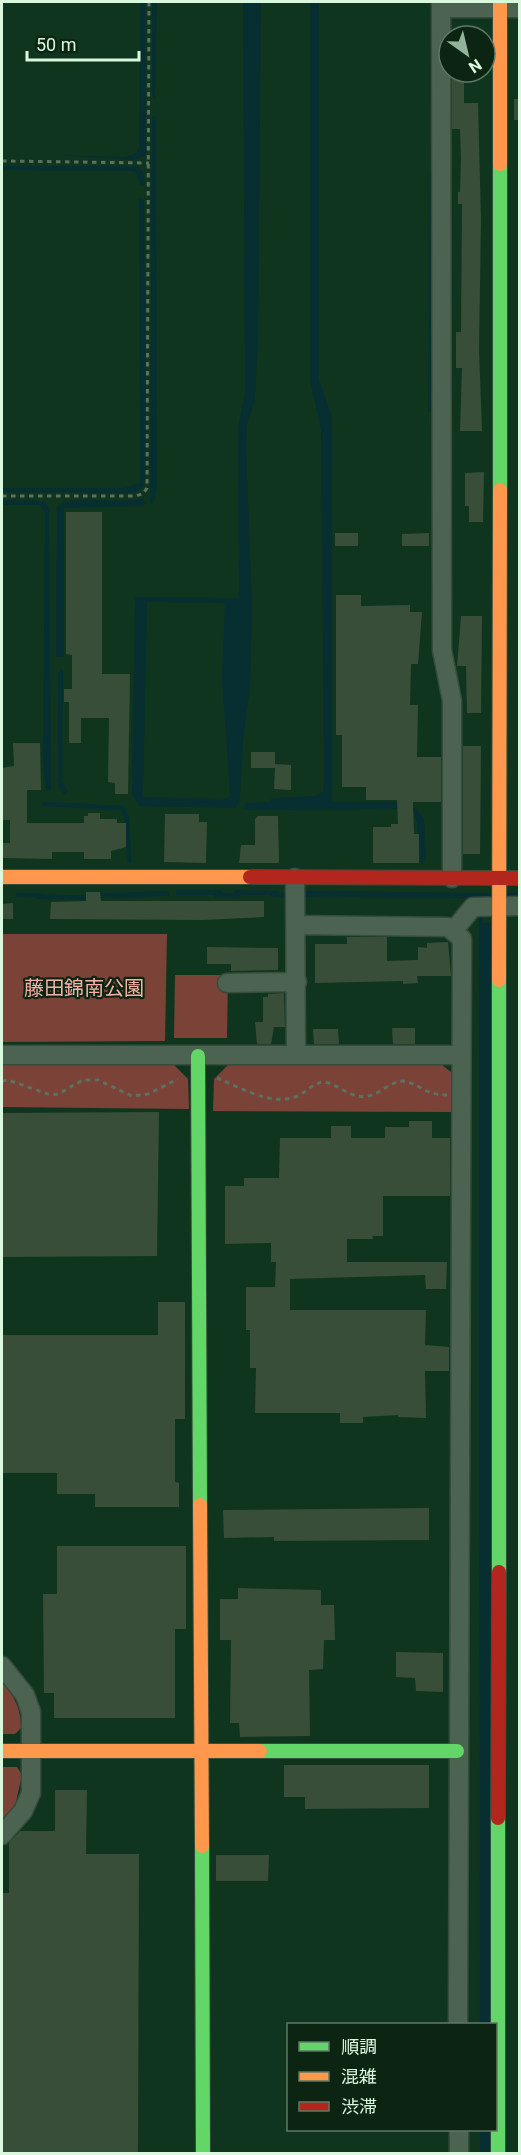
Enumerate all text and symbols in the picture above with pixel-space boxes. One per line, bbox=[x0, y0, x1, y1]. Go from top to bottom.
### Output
scale bar bbox=[27, 24, 140, 62]
north arrow bbox=[437, 24, 497, 84]
text: 50 m bbox=[36, 34, 76, 55]
text: N bbox=[465, 55, 485, 77]
park label: 藤田錦南公園 bbox=[24, 976, 144, 1000]
legend bbox=[287, 2023, 497, 2131]
text: 順調 bbox=[341, 2036, 377, 2057]
text: 混雑 bbox=[341, 2066, 377, 2087]
text: 渋滞 bbox=[341, 2096, 377, 2117]

